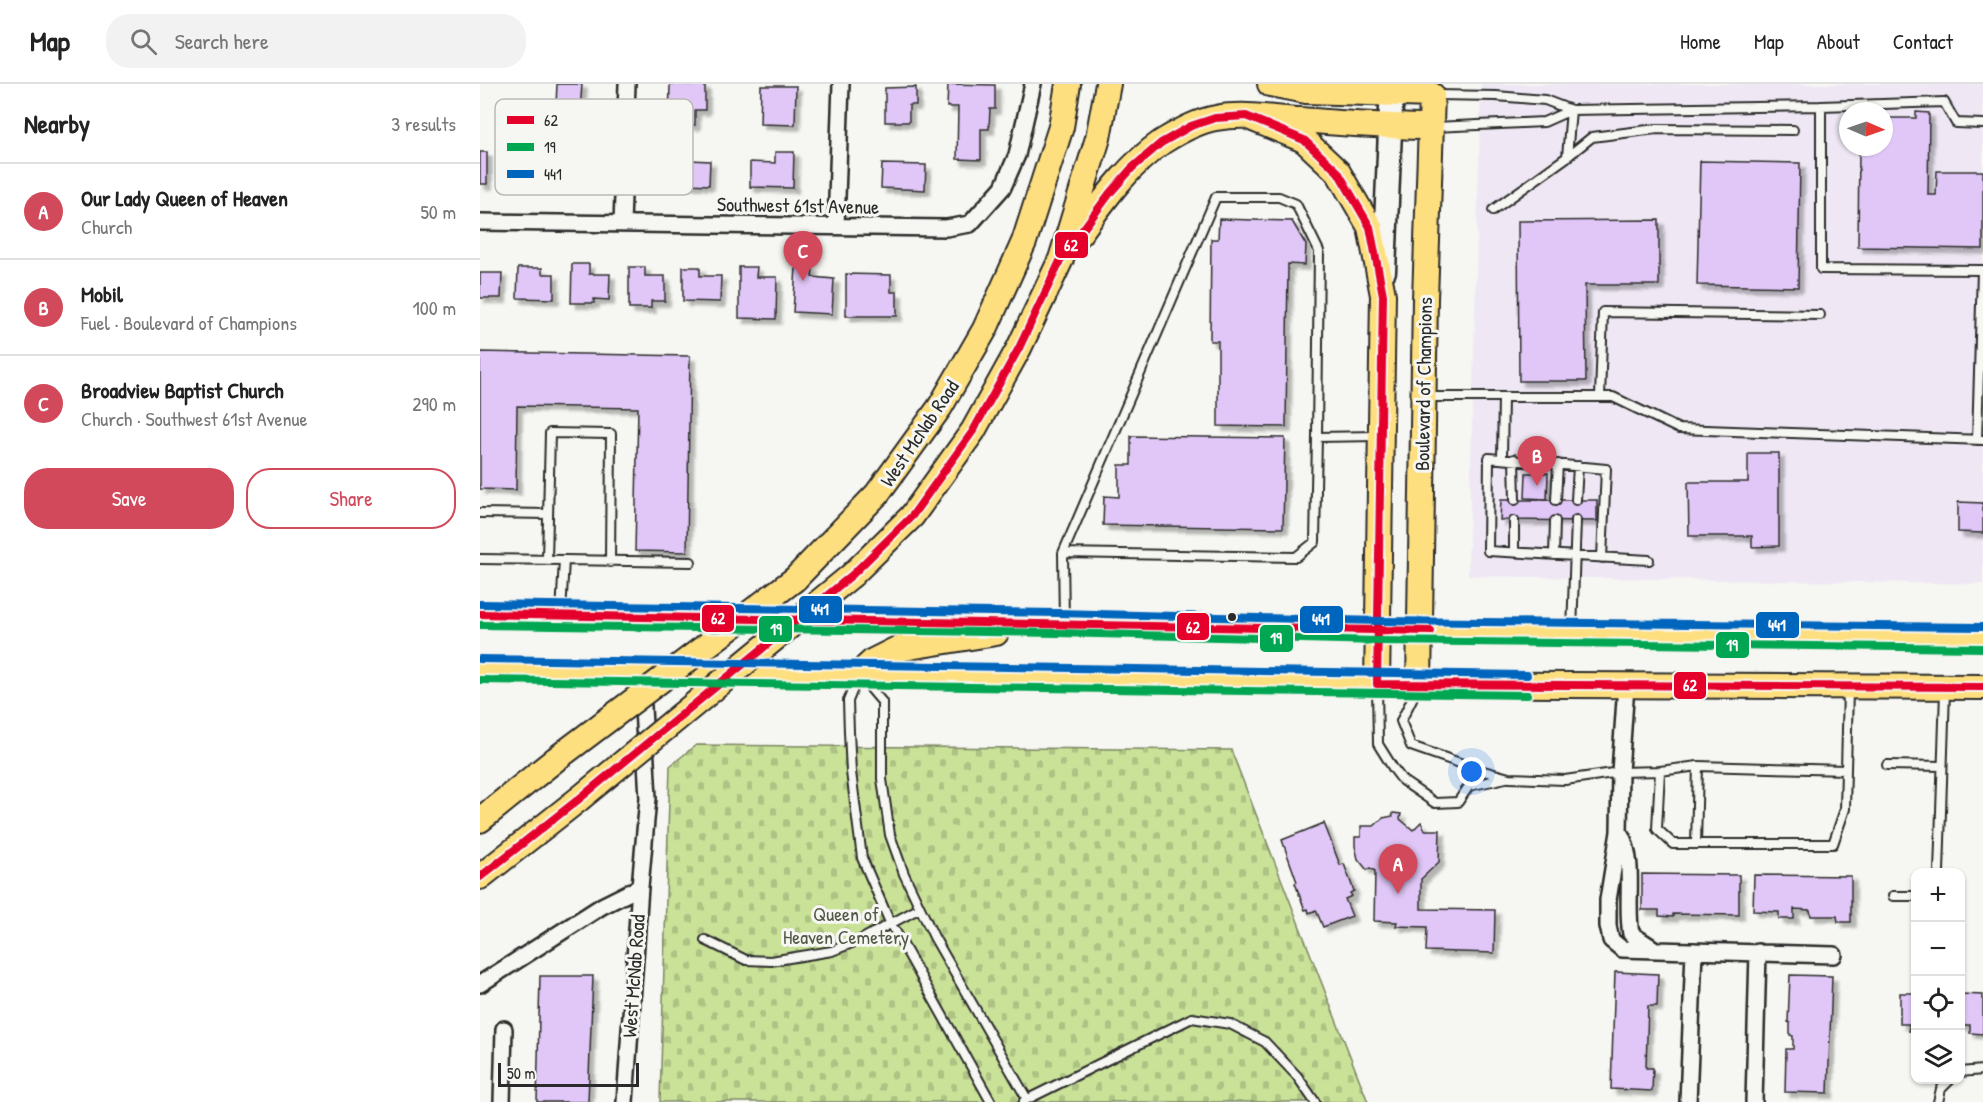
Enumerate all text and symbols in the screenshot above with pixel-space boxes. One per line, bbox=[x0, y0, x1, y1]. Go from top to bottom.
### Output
search box bbox=[106, 14, 526, 68]
text: Map bbox=[30, 22, 70, 60]
icon: search bbox=[127, 25, 160, 58]
text: Search here bbox=[175, 26, 269, 56]
text: Home bbox=[1680, 27, 1721, 56]
text: Map bbox=[1754, 27, 1784, 56]
text: About bbox=[1817, 27, 1860, 56]
text: Contact bbox=[1893, 27, 1953, 56]
legend bbox=[495, 99, 693, 195]
north arrow bbox=[1839, 102, 1893, 156]
text: Nearby bbox=[24, 106, 90, 141]
text: 62 bbox=[544, 109, 558, 131]
text: 3 results bbox=[391, 110, 456, 137]
text: 19 bbox=[544, 136, 556, 158]
text: 441 bbox=[544, 163, 562, 185]
text: Our Lady Queen of Heaven bbox=[81, 183, 288, 213]
street label: Southwest 61st Avenue bbox=[717, 190, 879, 220]
text: A bbox=[39, 198, 48, 225]
text: 50 m bbox=[420, 198, 456, 225]
text: Church bbox=[81, 213, 132, 240]
line badge: 62 bbox=[1054, 231, 1089, 259]
pin: C bbox=[784, 232, 822, 281]
text: 62 bbox=[1064, 234, 1078, 256]
text: Mobil bbox=[81, 279, 123, 309]
text: B bbox=[38, 294, 49, 321]
text: 100 m bbox=[413, 294, 456, 321]
street label: Boulevard of Champions bbox=[1408, 297, 1438, 471]
text: Fuel · Boulevard of Champions bbox=[81, 309, 297, 336]
street label: West McNab Road bbox=[873, 374, 965, 492]
text: Broadview Baptist Church bbox=[81, 375, 284, 405]
text: C bbox=[38, 390, 49, 417]
text: 290 m bbox=[412, 390, 456, 417]
text: Church · Southwest 61st Avenue bbox=[81, 405, 307, 432]
pin: B bbox=[1518, 436, 1556, 486]
button: Save bbox=[24, 468, 234, 529]
button: Share bbox=[246, 468, 456, 529]
line badge: 441 bbox=[798, 595, 843, 624]
text: 441 bbox=[811, 598, 829, 620]
line badge: 62 bbox=[701, 604, 735, 633]
line badge: 441 bbox=[1299, 605, 1344, 634]
text: 62 bbox=[711, 607, 725, 629]
text: 441 bbox=[1312, 608, 1330, 630]
unlabelled marker bbox=[1226, 611, 1238, 623]
line badge: 441 bbox=[1755, 611, 1800, 639]
line badge: 62 bbox=[1176, 612, 1210, 641]
text: 441 bbox=[1768, 614, 1786, 636]
line badge: 19 bbox=[758, 615, 793, 643]
text: 62 bbox=[1186, 616, 1200, 638]
text: 19 bbox=[770, 618, 782, 640]
line badge: 19 bbox=[1259, 624, 1294, 653]
text: 19 bbox=[1270, 627, 1282, 649]
line badge: 19 bbox=[1715, 631, 1750, 659]
text: 19 bbox=[1726, 634, 1738, 656]
line badge: 62 bbox=[1673, 671, 1707, 700]
text: 62 bbox=[1683, 674, 1697, 696]
your location bbox=[1457, 757, 1486, 786]
pin: A bbox=[1378, 844, 1418, 894]
map controls bbox=[1911, 868, 1965, 1084]
button: + bbox=[1911, 868, 1965, 922]
park label: Queen of Heaven Cemetery bbox=[783, 900, 909, 950]
street label: West McNab Road bbox=[615, 913, 651, 1038]
button: − bbox=[1911, 922, 1965, 976]
button: locate bbox=[1911, 976, 1965, 1030]
button: layers bbox=[1911, 1030, 1965, 1084]
scale bar bbox=[498, 1060, 639, 1088]
text: 50 m bbox=[507, 1062, 536, 1084]

